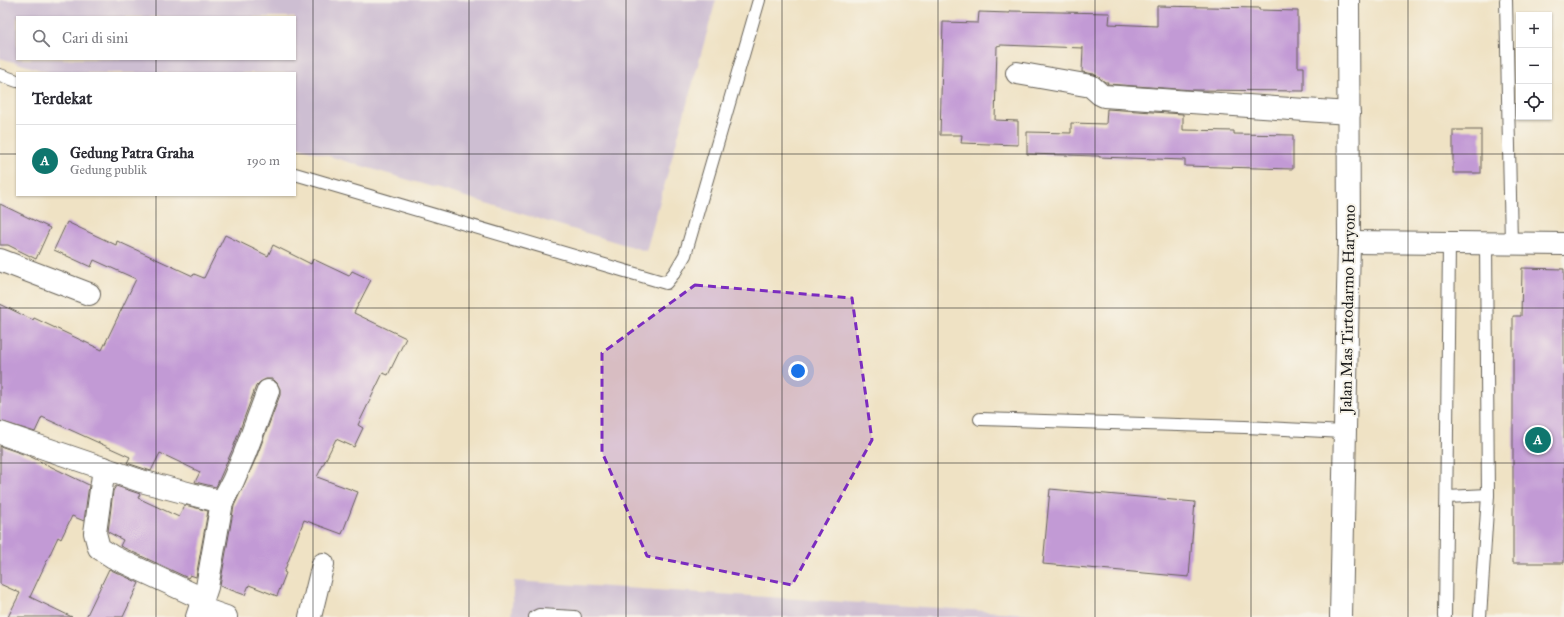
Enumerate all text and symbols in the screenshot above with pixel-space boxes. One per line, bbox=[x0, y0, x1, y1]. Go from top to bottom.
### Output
map controls bbox=[1516, 12, 1552, 120]
button: + bbox=[1516, 12, 1552, 48]
search box bbox=[16, 16, 296, 60]
icon: search bbox=[30, 27, 52, 49]
text: Cari di sini bbox=[62, 29, 128, 47]
button: − bbox=[1516, 48, 1552, 84]
button: locate bbox=[1516, 84, 1552, 120]
text: Terdekat bbox=[32, 88, 92, 109]
text: Gedung Patra Graha bbox=[70, 144, 194, 162]
text: A bbox=[41, 153, 49, 169]
text: 190 m bbox=[247, 153, 280, 169]
text: Gedung publik bbox=[70, 162, 147, 178]
street label: Jalan Mas Tirtodarmo Haryono bbox=[1336, 205, 1360, 415]
your location bbox=[788, 361, 808, 381]
pin: A bbox=[1525, 425, 1551, 455]

